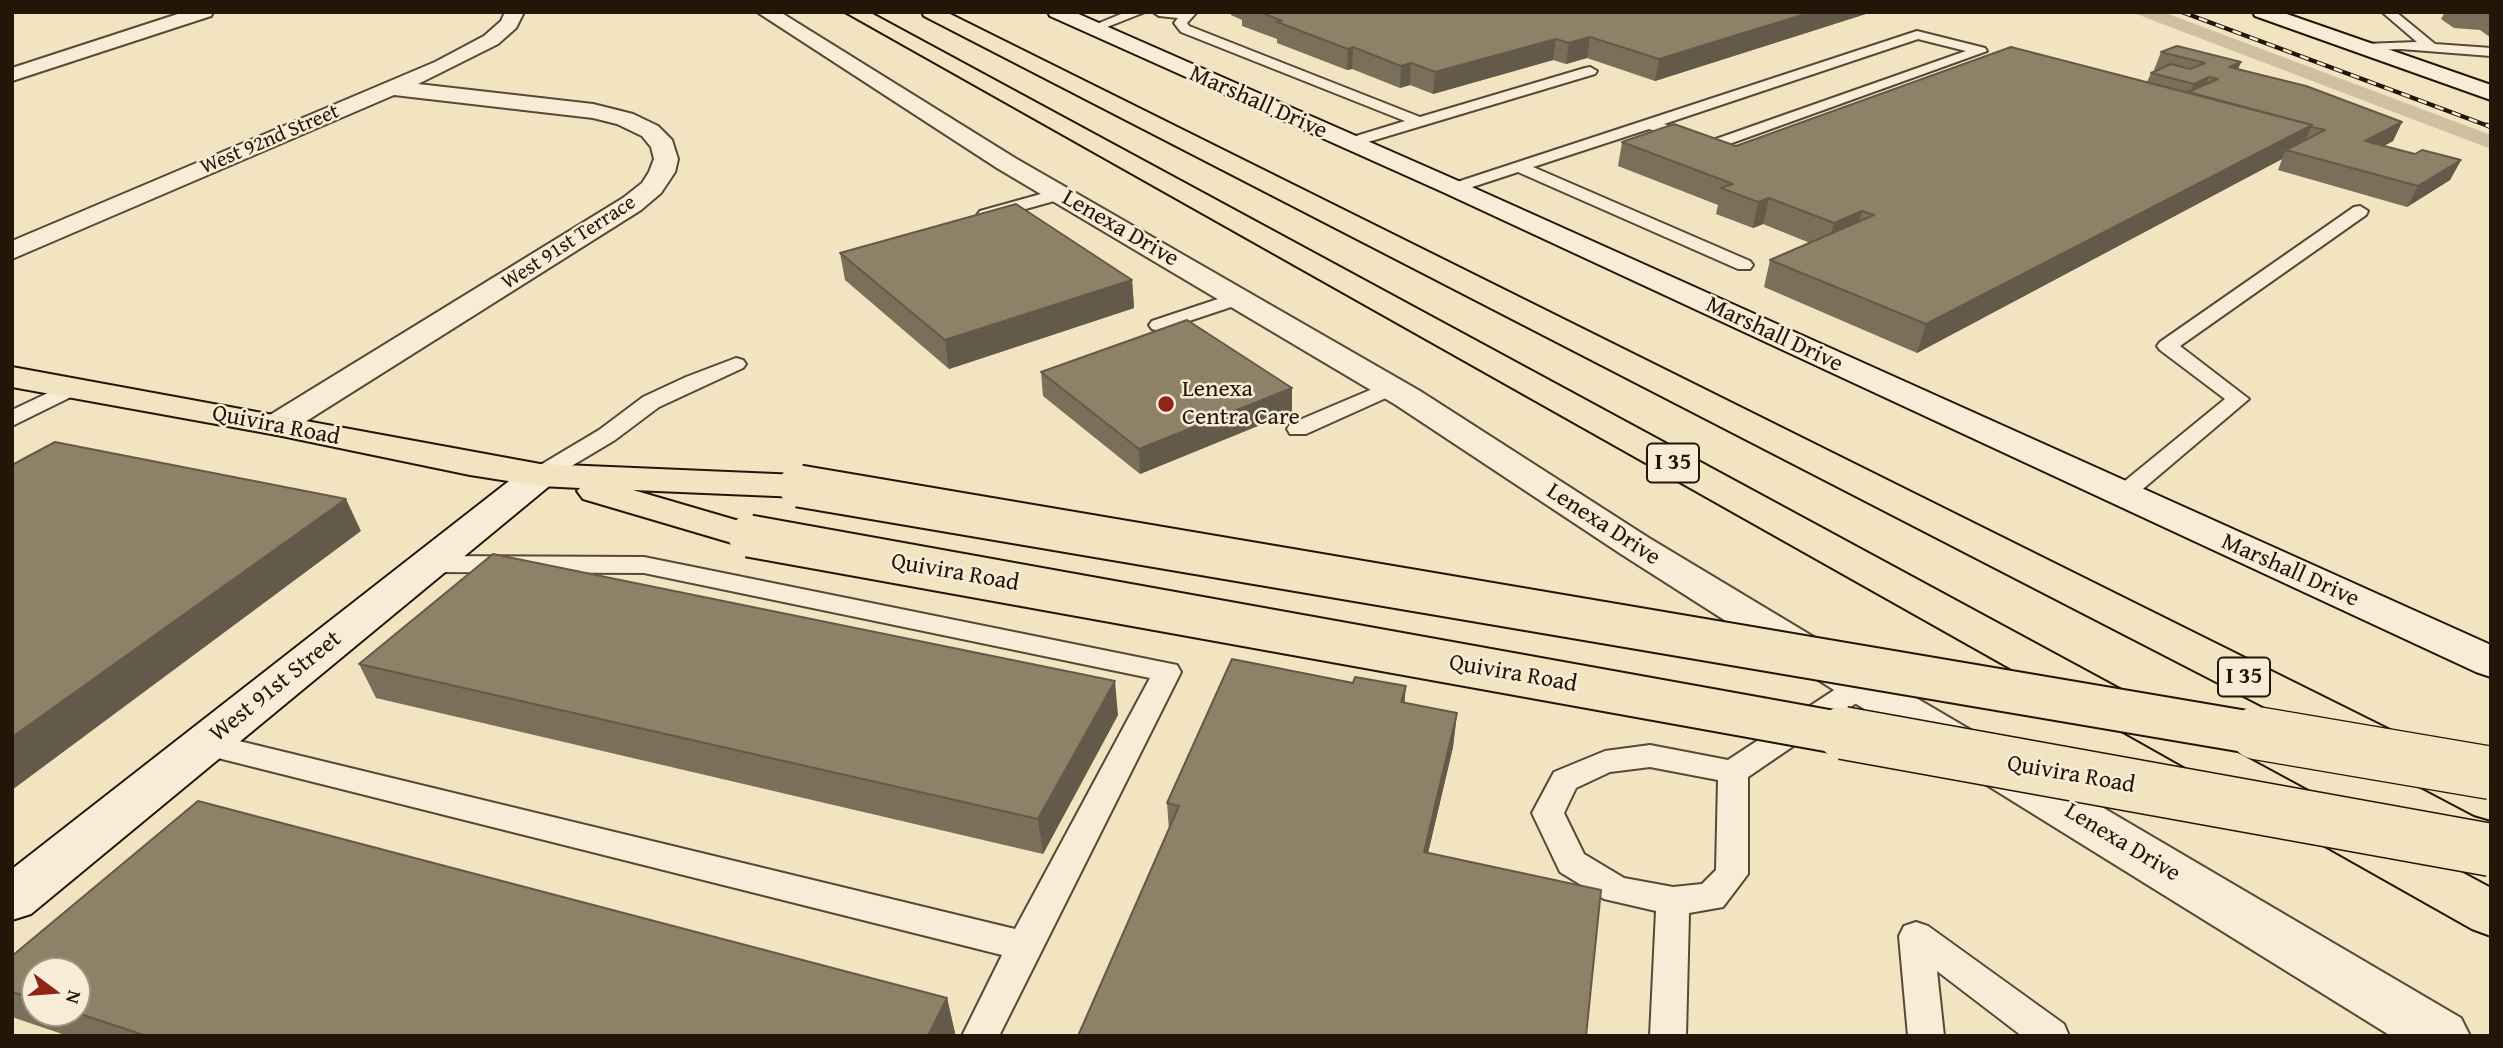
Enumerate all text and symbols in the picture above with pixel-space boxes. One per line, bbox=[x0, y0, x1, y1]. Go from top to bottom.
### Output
street label: Marshall Drive bbox=[1185, 60, 1331, 146]
street label: West 92nd Street bbox=[197, 99, 343, 181]
street label: Lenexa Drive bbox=[1056, 184, 1184, 274]
street label: West 91st Terrace bbox=[497, 190, 641, 296]
street label: Marshall Drive bbox=[1701, 291, 1847, 379]
place label: Lenexa Centra Care bbox=[1182, 376, 1300, 432]
marker: Lenexa Centra Care bbox=[1156, 394, 1176, 414]
street label: Quivira Road bbox=[210, 400, 342, 452]
road number: I 35 bbox=[1647, 444, 1699, 482]
street label: Lenexa Drive bbox=[1541, 478, 1665, 572]
street label: Marshall Drive bbox=[2217, 528, 2363, 614]
street label: Quivira Road bbox=[889, 548, 1021, 598]
street label: West 91st Street bbox=[204, 625, 348, 749]
street label: Quivira Road bbox=[1447, 649, 1579, 699]
road number: I 35 bbox=[2218, 657, 2270, 696]
street label: Quivira Road bbox=[2005, 750, 2137, 800]
street label: Lenexa Drive bbox=[2059, 797, 2185, 889]
north arrow bbox=[21, 957, 91, 1027]
text: N bbox=[59, 987, 89, 1007]

